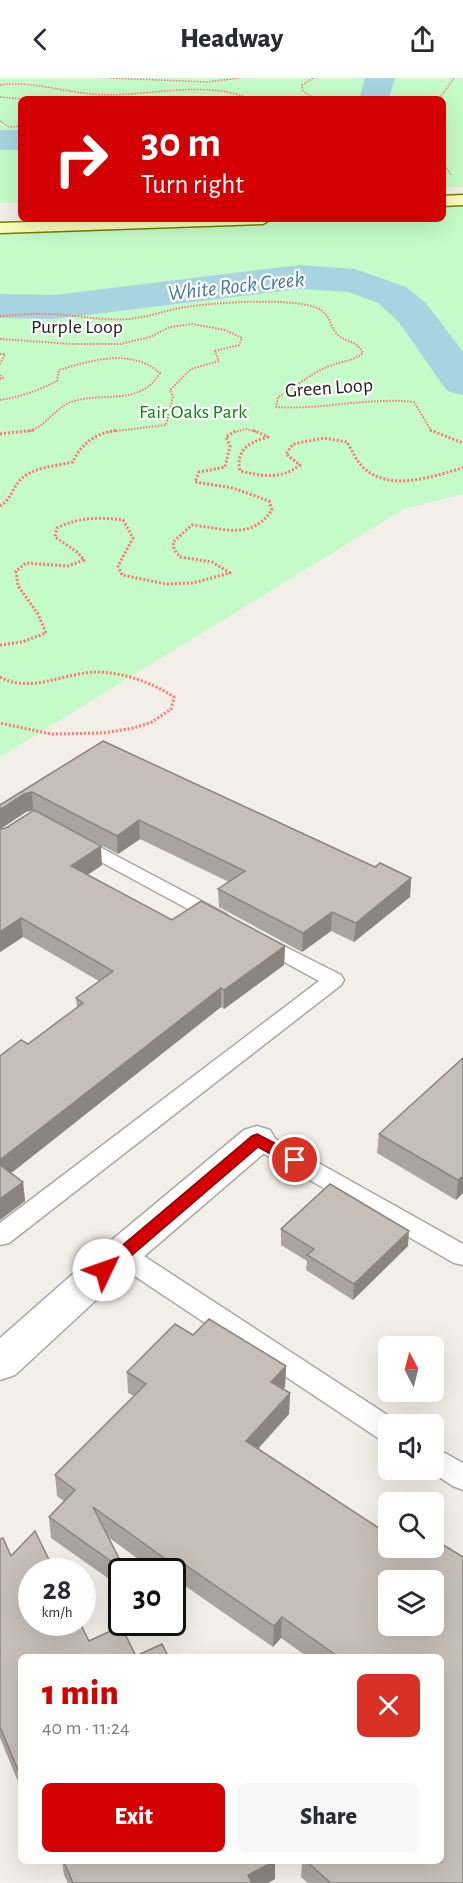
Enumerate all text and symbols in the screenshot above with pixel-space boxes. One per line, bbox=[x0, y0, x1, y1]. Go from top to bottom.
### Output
icon: back bbox=[24, 23, 57, 56]
icon: share bbox=[406, 23, 439, 56]
text: Headway bbox=[180, 25, 283, 52]
icon: right bbox=[42, 120, 120, 198]
text: 30 m bbox=[141, 122, 221, 164]
text: Turn right bbox=[141, 171, 244, 198]
water label: White Rock Creek bbox=[167, 268, 305, 304]
street label: Purple Loop bbox=[31, 317, 123, 337]
street label: Green Loop bbox=[284, 375, 374, 401]
park label: Fair Oaks Park bbox=[139, 402, 247, 422]
pin bbox=[269, 1134, 320, 1185]
icon: arrive bbox=[278, 1143, 311, 1176]
position arrow bbox=[72, 1238, 136, 1302]
north arrow bbox=[378, 1336, 444, 1402]
map controls bbox=[378, 1336, 444, 1636]
button: sound bbox=[378, 1414, 444, 1480]
button: search bbox=[378, 1492, 444, 1558]
speed limit sign: 30 bbox=[108, 1558, 186, 1636]
button: layers bbox=[378, 1570, 444, 1636]
text: 28 bbox=[43, 1575, 71, 1605]
text: km/h bbox=[42, 1605, 72, 1620]
button: close bbox=[357, 1674, 420, 1737]
text: 1 min bbox=[42, 1675, 119, 1711]
text: 40 m · 11:24 bbox=[42, 1718, 130, 1738]
button: Exit bbox=[42, 1783, 225, 1852]
button: Share bbox=[237, 1783, 420, 1852]

